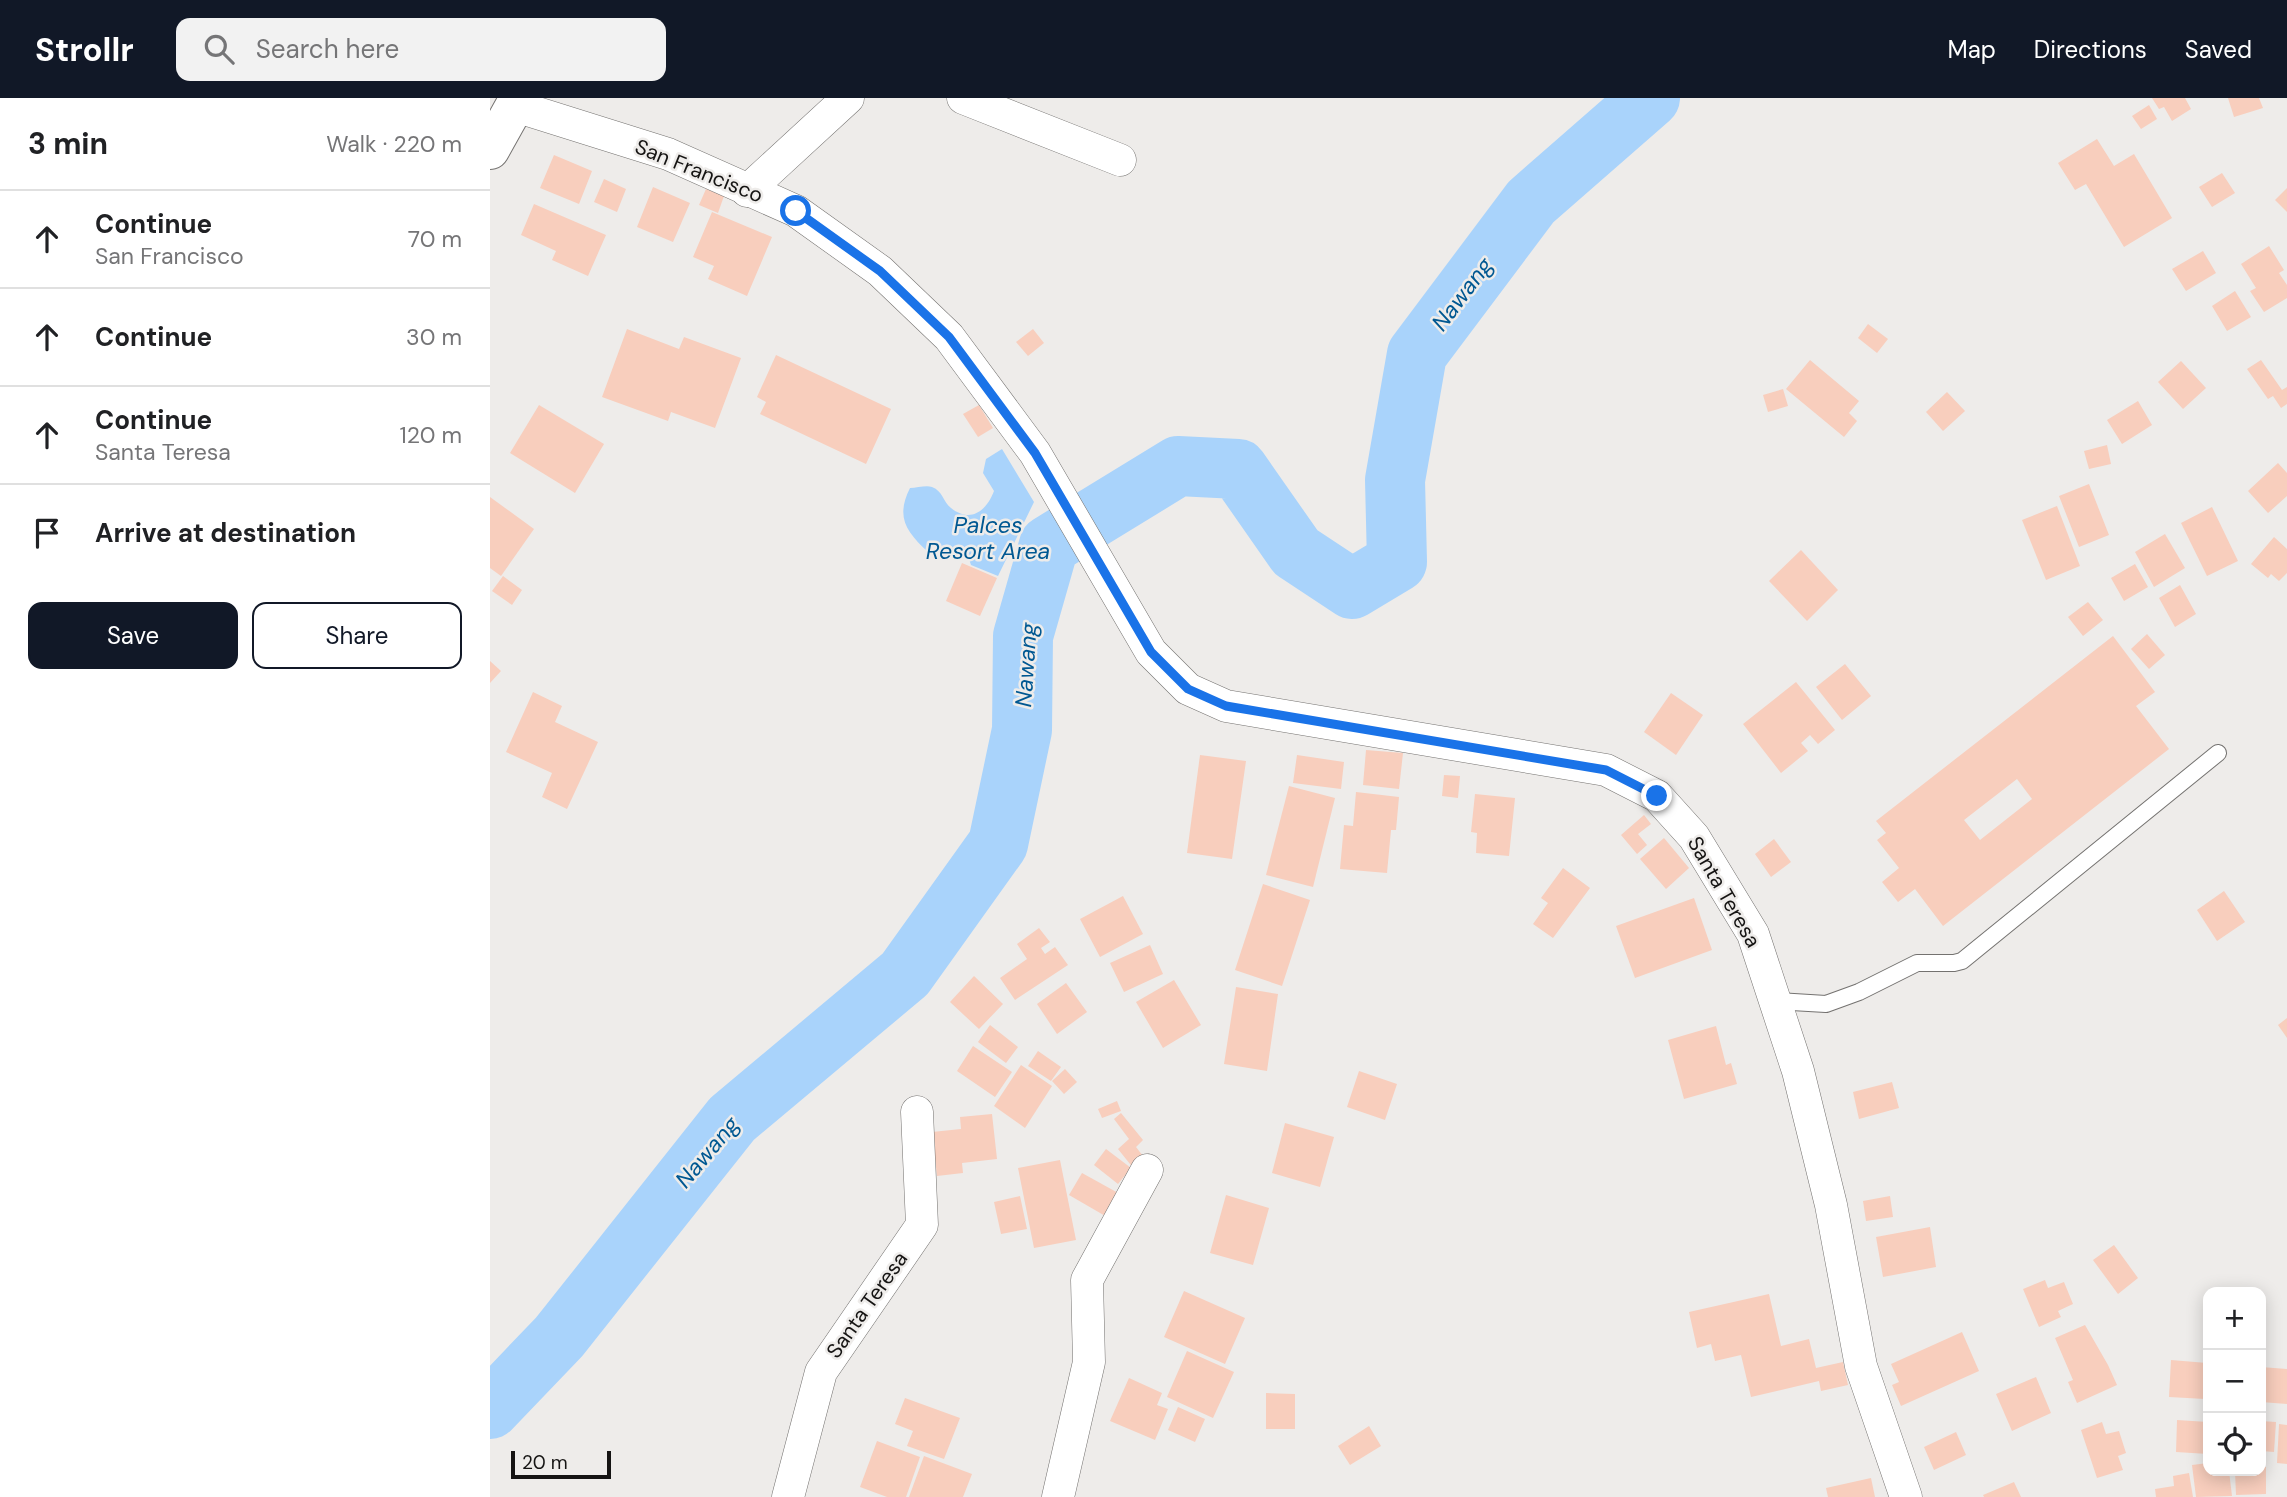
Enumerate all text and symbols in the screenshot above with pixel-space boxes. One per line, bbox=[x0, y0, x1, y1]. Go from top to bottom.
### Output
search box bbox=[176, 18, 666, 81]
text: Strollr bbox=[35, 28, 134, 71]
icon: search bbox=[200, 30, 238, 68]
text: Search here bbox=[256, 32, 399, 66]
text: Map bbox=[1948, 34, 1996, 65]
text: Directions bbox=[2034, 34, 2147, 65]
text: Saved bbox=[2185, 34, 2252, 65]
text: 3 min bbox=[28, 124, 108, 163]
text: Walk · 220 m bbox=[326, 129, 462, 159]
street label: San Francisco bbox=[631, 133, 767, 209]
route start bbox=[780, 195, 811, 226]
text: Continue bbox=[95, 207, 212, 241]
icon: ahead bbox=[28, 220, 66, 258]
text: 70 m bbox=[408, 224, 462, 254]
text: San Francisco bbox=[95, 241, 244, 271]
water label: Nawang bbox=[1425, 250, 1500, 337]
icon: ahead bbox=[28, 318, 66, 356]
text: Continue bbox=[95, 320, 212, 354]
text: 30 m bbox=[406, 322, 462, 352]
text: Continue bbox=[95, 403, 212, 437]
icon: ahead bbox=[28, 416, 66, 454]
text: 120 m bbox=[399, 420, 462, 450]
text: Santa Teresa bbox=[95, 437, 231, 467]
water label: Palces Resort Area bbox=[926, 510, 1050, 566]
icon: arrive bbox=[28, 514, 66, 552]
text: Arrive at destination bbox=[95, 516, 356, 550]
button: Save bbox=[28, 602, 238, 669]
button: Share bbox=[252, 602, 462, 669]
water label: Nawang bbox=[1008, 620, 1044, 708]
route end bbox=[1641, 780, 1672, 811]
street label: Santa Teresa bbox=[1681, 831, 1767, 953]
water label: Nawang bbox=[668, 1109, 747, 1194]
street label: Santa Teresa bbox=[820, 1246, 914, 1364]
map controls bbox=[2203, 1287, 2266, 1476]
button: + bbox=[2203, 1287, 2266, 1350]
button: − bbox=[2203, 1350, 2266, 1413]
button: locate bbox=[2203, 1413, 2266, 1476]
scale bar bbox=[511, 1448, 611, 1480]
text: 20 m bbox=[522, 1450, 568, 1475]

